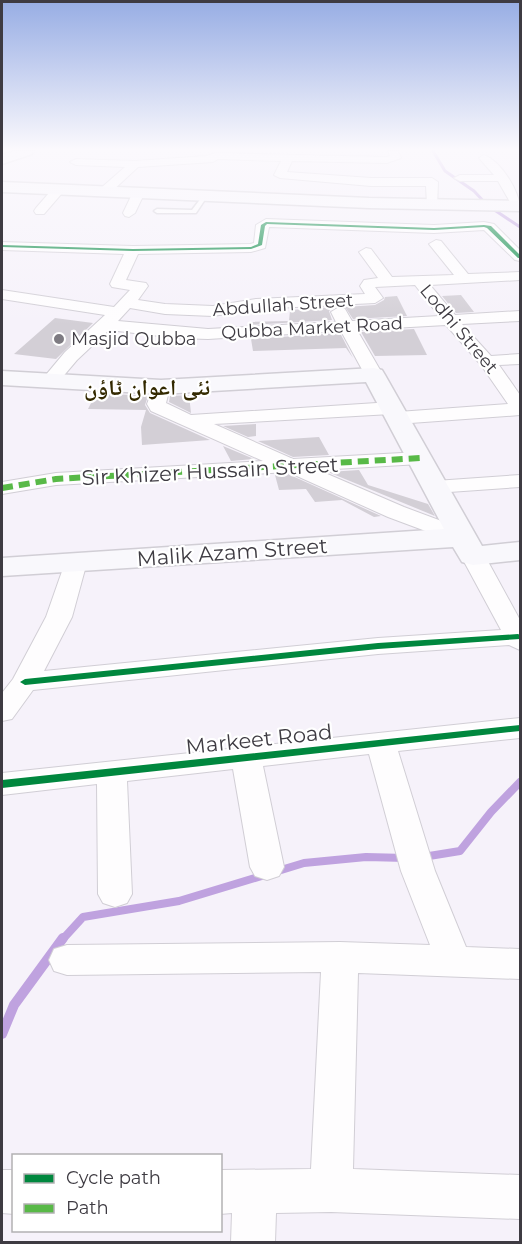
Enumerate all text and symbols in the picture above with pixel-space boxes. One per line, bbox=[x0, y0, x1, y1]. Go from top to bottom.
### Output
street label: Lodhi Street bbox=[415, 280, 503, 378]
street label: Abdullah Street bbox=[212, 289, 354, 321]
street label: Qubba Market Road bbox=[220, 312, 404, 344]
place label: Masjid Qubba bbox=[71, 328, 196, 350]
marker: Masjid Qubba bbox=[52, 332, 66, 346]
district label: نئی اعوان ٹاؤن bbox=[84, 374, 210, 401]
street label: Sir Khizer Hussain Street bbox=[81, 452, 339, 490]
street label: Malik Azam Street bbox=[136, 533, 328, 571]
street label: Markeet Road bbox=[185, 719, 333, 759]
legend bbox=[12, 1154, 222, 1232]
text: Cycle path bbox=[66, 1167, 161, 1189]
text: Path bbox=[66, 1197, 109, 1219]

